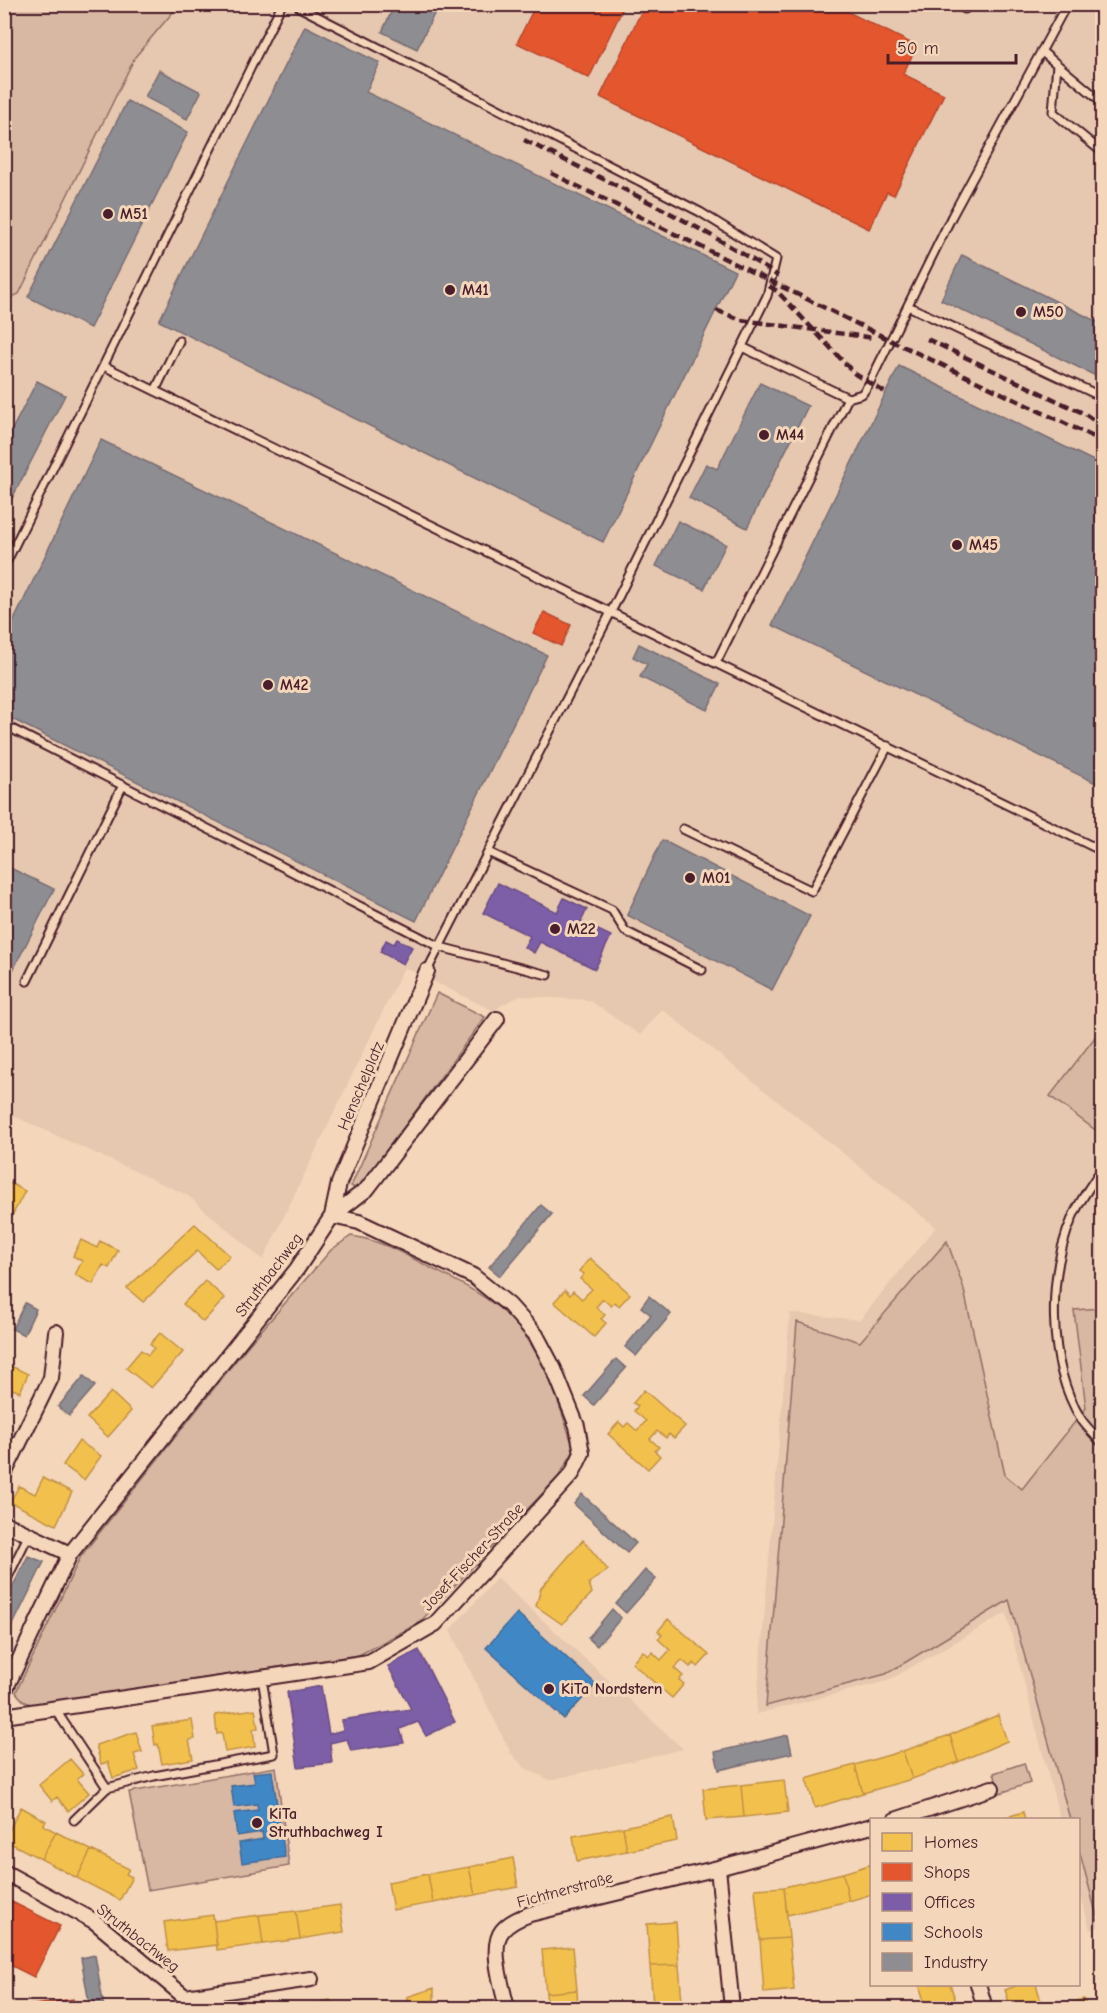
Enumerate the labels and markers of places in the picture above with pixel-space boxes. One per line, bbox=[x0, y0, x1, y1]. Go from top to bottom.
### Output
place label: M51 bbox=[120, 205, 148, 223]
marker: M51 bbox=[101, 207, 115, 221]
place label: M41 bbox=[462, 281, 489, 299]
marker: M41 bbox=[443, 283, 457, 297]
place label: M50 bbox=[1033, 303, 1064, 321]
marker: M50 bbox=[1014, 305, 1028, 319]
place label: M44 bbox=[776, 426, 804, 444]
marker: M44 bbox=[757, 428, 771, 442]
place label: M45 bbox=[969, 536, 998, 554]
marker: M45 bbox=[950, 538, 964, 552]
place label: M42 bbox=[280, 676, 308, 694]
marker: M42 bbox=[261, 678, 275, 692]
place label: M01 bbox=[702, 869, 730, 887]
marker: M01 bbox=[683, 871, 697, 885]
place label: M22 bbox=[567, 920, 596, 938]
marker: M22 bbox=[548, 922, 562, 936]
place label: KiTa Nordstern bbox=[561, 1680, 663, 1698]
marker: KiTa Nordstern bbox=[542, 1682, 556, 1696]
place label: KiTa Struthbachweg I bbox=[269, 1805, 383, 1841]
marker: KiTa Struthbachweg I bbox=[250, 1816, 264, 1830]

